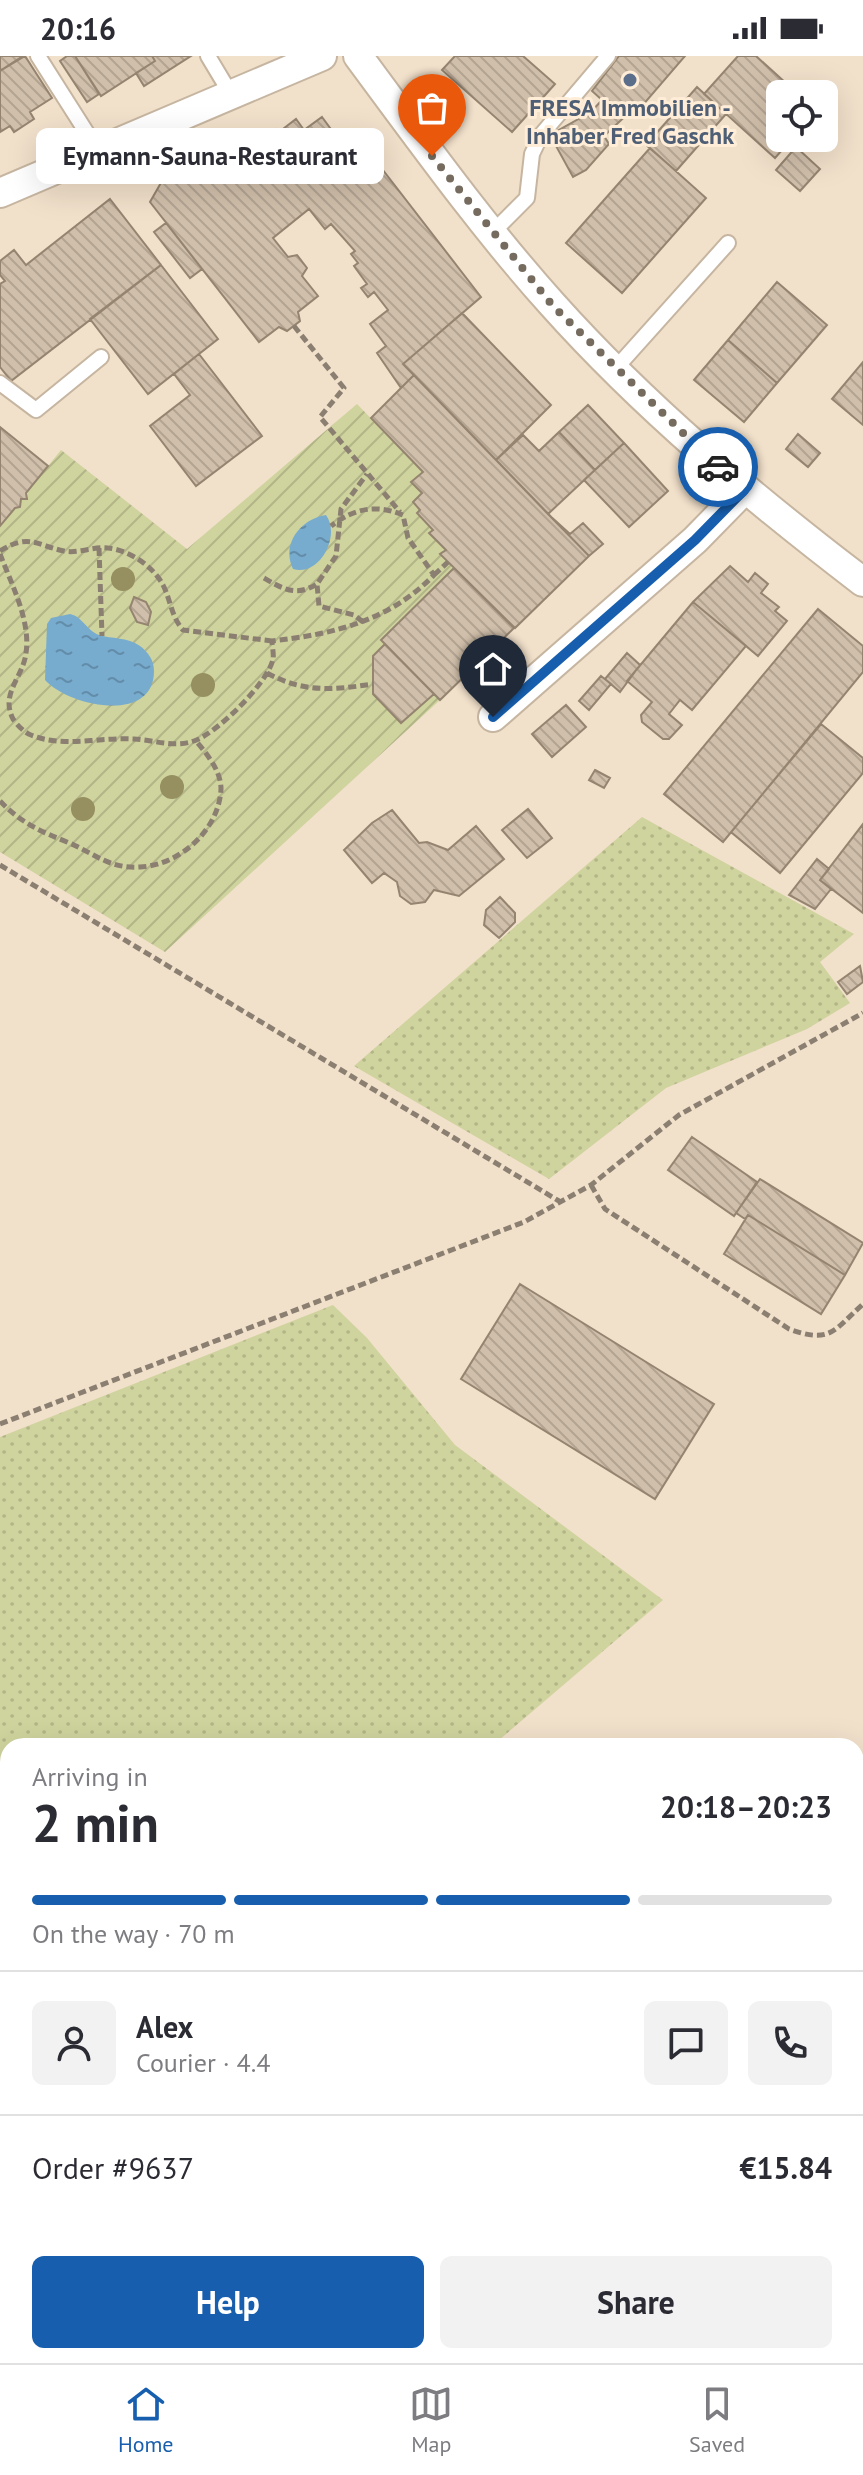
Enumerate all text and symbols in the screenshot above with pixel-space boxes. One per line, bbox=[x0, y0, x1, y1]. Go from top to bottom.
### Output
text: 20:16 bbox=[40, 9, 116, 48]
marker: FRESA Immobilien - Inhaber Fred Gaschk bbox=[621, 71, 639, 89]
pin bbox=[398, 74, 466, 156]
map controls bbox=[766, 80, 838, 152]
button: locate bbox=[766, 80, 838, 152]
icon: bag bbox=[410, 86, 454, 130]
place label: FRESA Immobilien - Inhaber Fred Gaschk bbox=[526, 92, 734, 151]
callout: Eymann-Sauna-Restaurant bbox=[36, 128, 384, 184]
text: Eymann-Sauna-Restaurant bbox=[63, 139, 357, 172]
courier bbox=[678, 427, 758, 507]
icon: car bbox=[696, 445, 740, 489]
pin bbox=[459, 635, 527, 717]
icon: home bbox=[471, 647, 515, 691]
text: Arriving in bbox=[32, 1760, 148, 1793]
text: 20:18–20:23 bbox=[660, 1787, 832, 1826]
text: 2 min bbox=[32, 1789, 159, 1856]
text: On the way · 70 m bbox=[32, 1917, 235, 1950]
button: person bbox=[32, 2001, 116, 2085]
button: chat bbox=[644, 2001, 728, 2085]
button: phone bbox=[748, 2001, 832, 2085]
text: Alex bbox=[136, 2007, 193, 2046]
text: Courier · 4.4 bbox=[136, 2046, 270, 2079]
text: Order #9637 bbox=[32, 2148, 194, 2187]
text: €15.84 bbox=[740, 2148, 832, 2187]
button: Help bbox=[32, 2256, 424, 2348]
button: Share bbox=[440, 2256, 832, 2348]
tab: Home bbox=[118, 2382, 174, 2458]
tab: Map bbox=[409, 2382, 453, 2458]
tab: Saved bbox=[689, 2382, 745, 2458]

